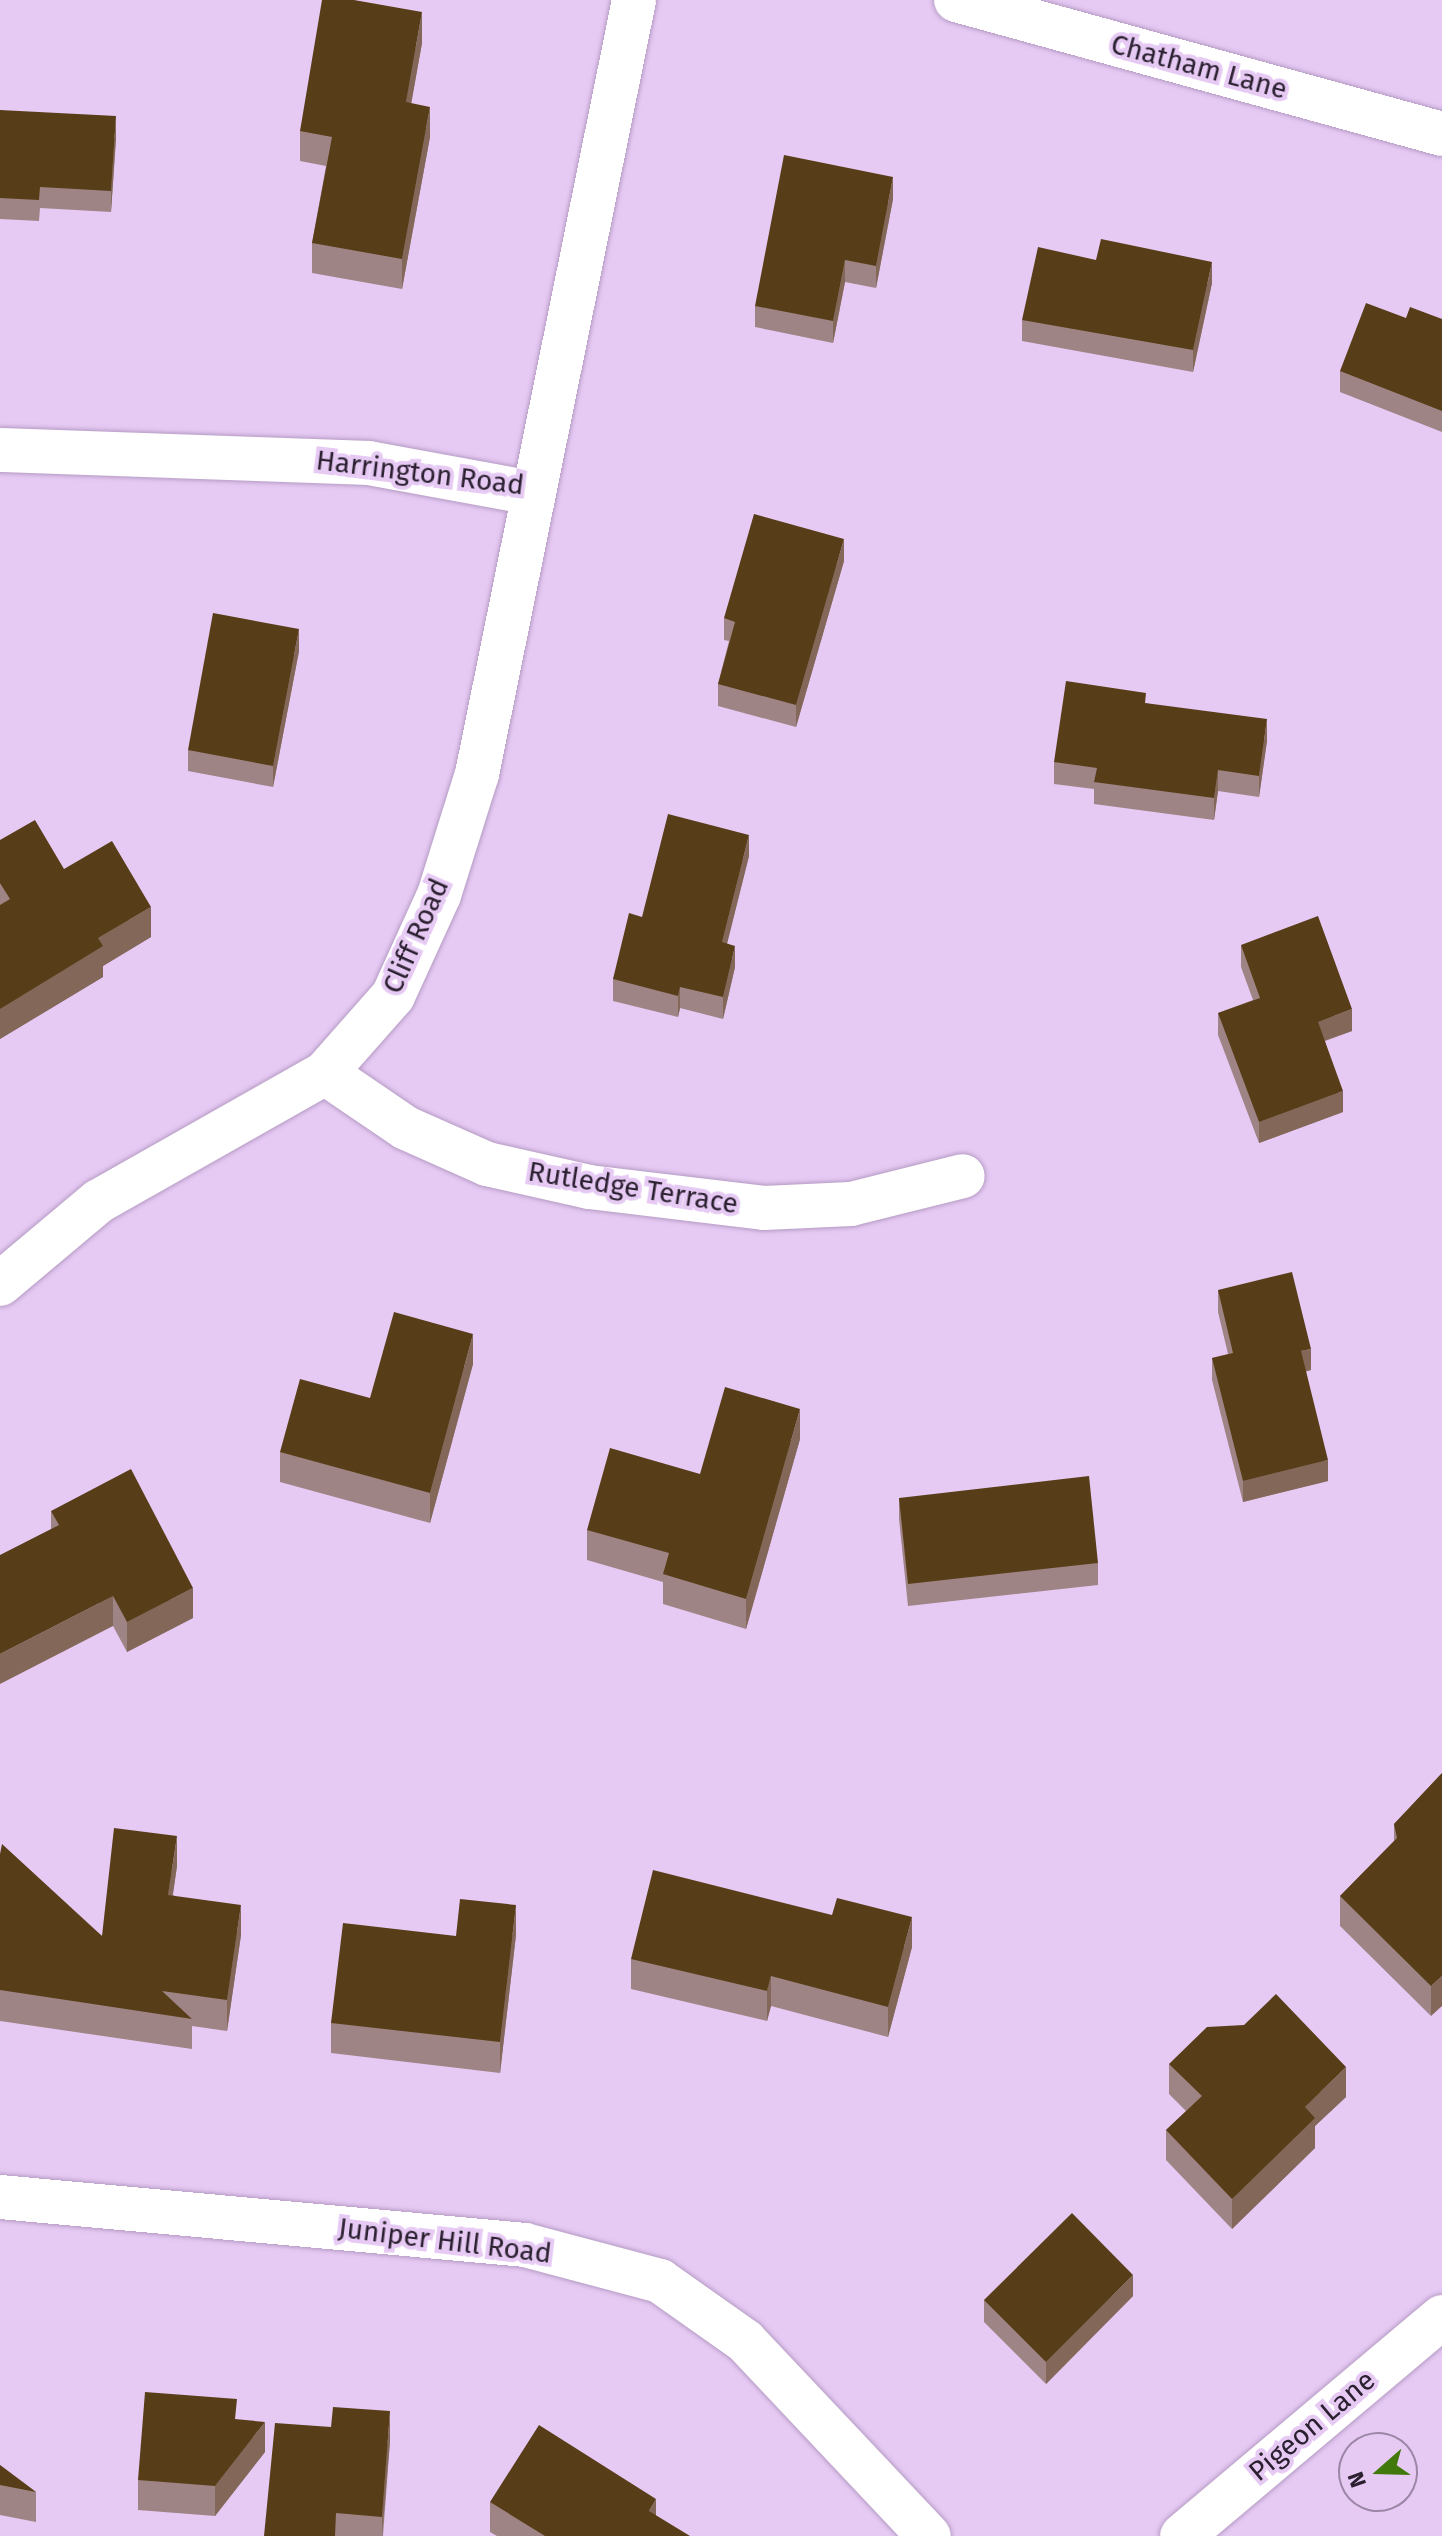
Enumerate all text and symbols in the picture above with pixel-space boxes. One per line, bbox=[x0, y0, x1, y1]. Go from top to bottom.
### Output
street label: Chatham Lane bbox=[1107, 27, 1291, 107]
street label: Harrington Road bbox=[314, 444, 526, 502]
street label: Cliff Road bbox=[376, 873, 456, 999]
street label: Rutledge Terrace bbox=[526, 1155, 740, 1221]
street label: Juniper Hill Road bbox=[336, 2211, 554, 2271]
street label: Pigeon Lane bbox=[1242, 2364, 1382, 2488]
north arrow bbox=[1338, 2432, 1418, 2512]
text: N bbox=[1342, 2468, 1372, 2491]

